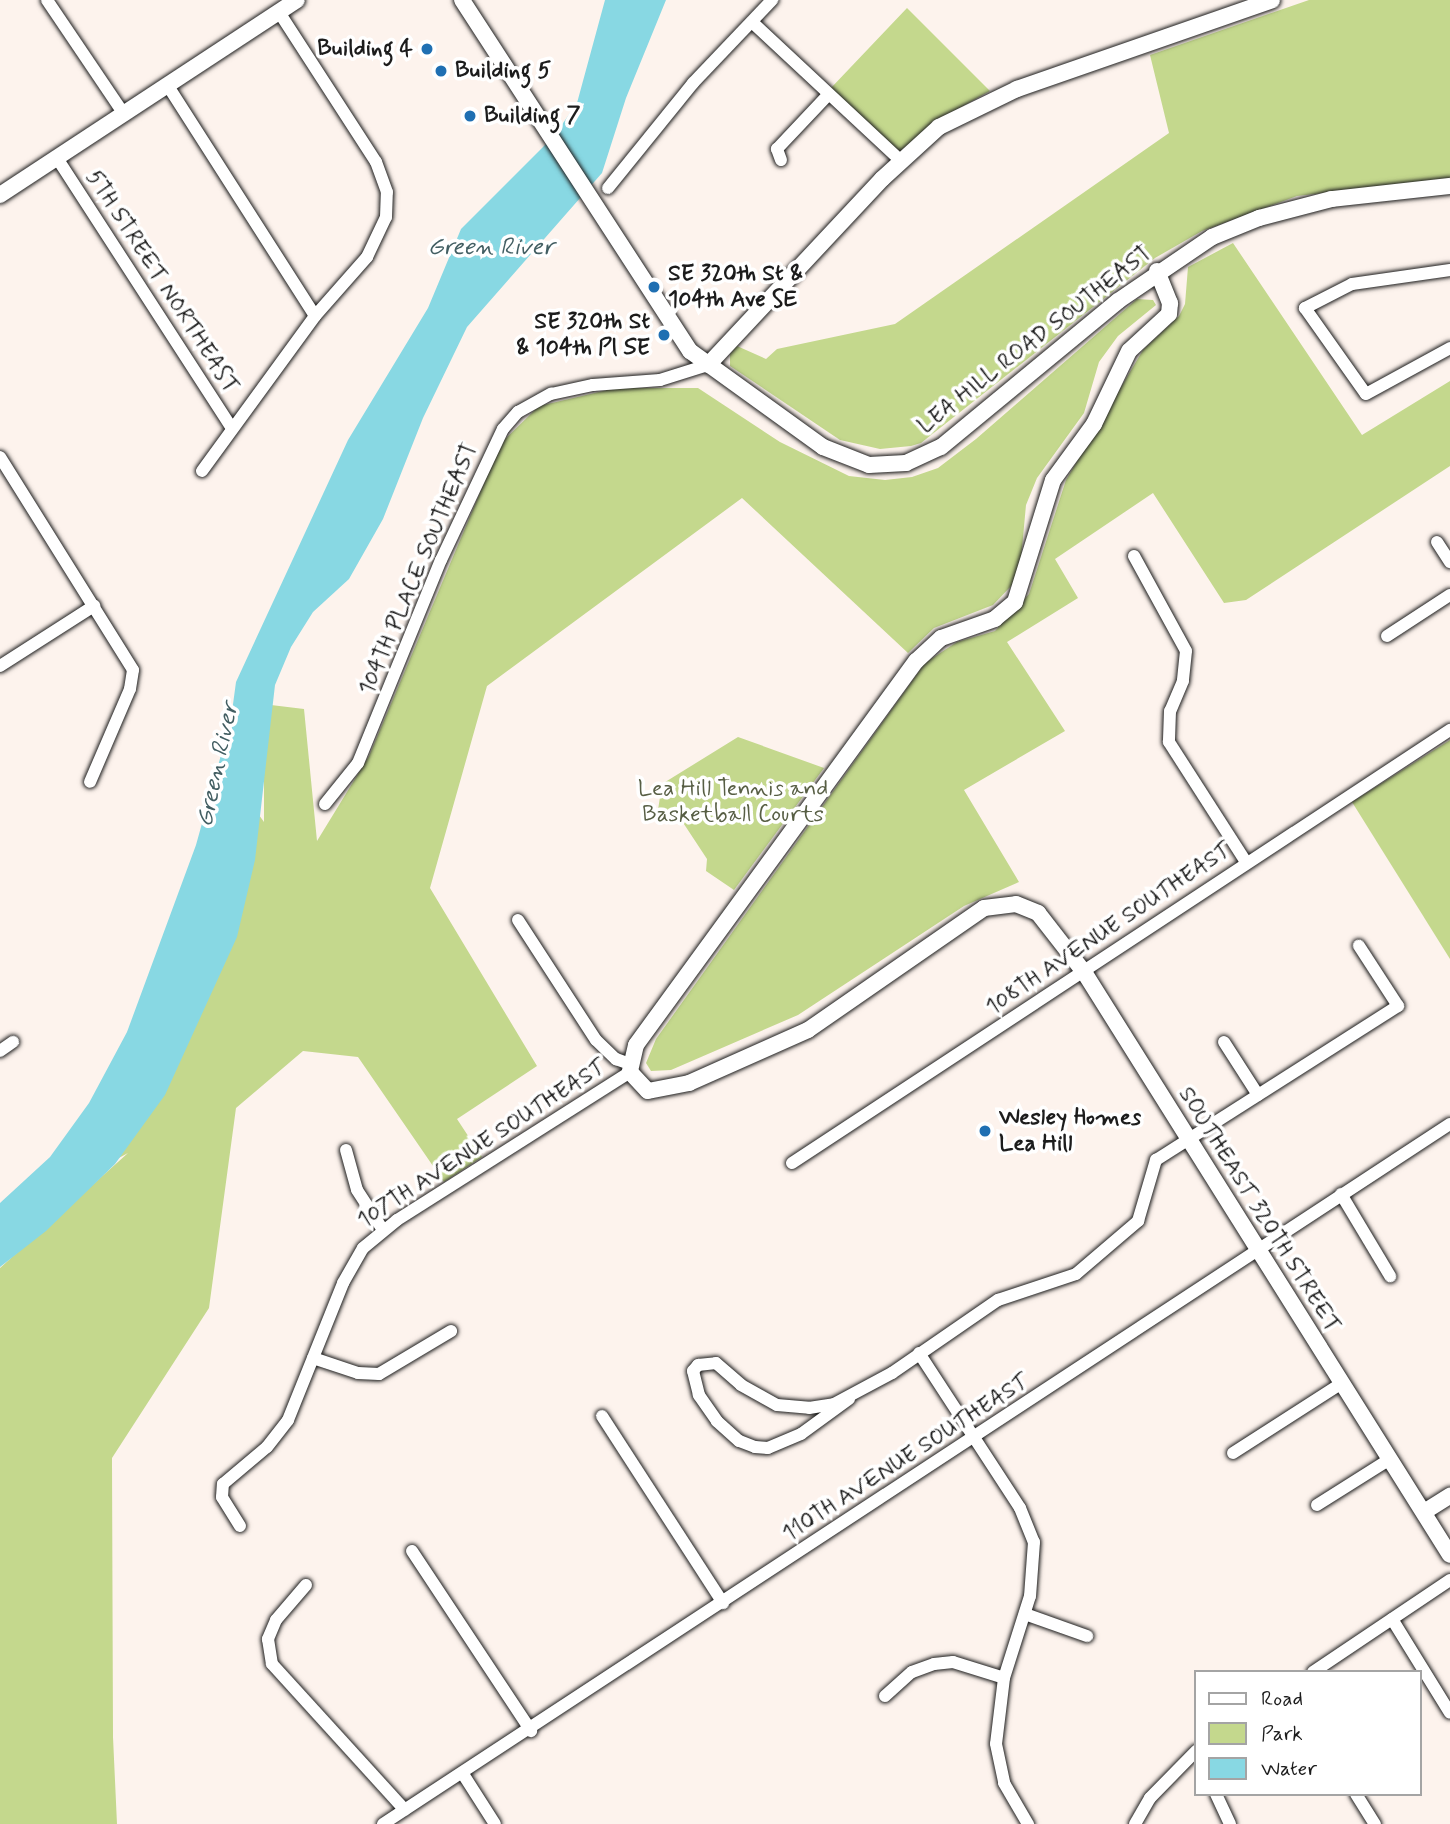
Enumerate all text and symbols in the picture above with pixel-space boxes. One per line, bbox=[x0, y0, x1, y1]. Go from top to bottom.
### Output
place label: Building 4 bbox=[317, 35, 413, 63]
marker: Building 4 bbox=[419, 41, 435, 57]
place label: Building 5 bbox=[455, 57, 551, 85]
marker: Building 5 bbox=[433, 63, 449, 79]
place label: Building 7 bbox=[484, 102, 580, 130]
marker: Building 7 bbox=[462, 108, 478, 124]
street label: 5TH STREET NORTHEAST bbox=[77, 162, 247, 402]
water label: Green River bbox=[428, 234, 554, 262]
street label: LEA HILL ROAD SOUTHEAST bbox=[909, 237, 1161, 443]
place label: SE 320th St & 104th Ave SE bbox=[668, 260, 803, 314]
marker: SE 320th St & 104th Ave SE bbox=[646, 279, 662, 295]
place label: SE 320th St & 104th Pl SE bbox=[516, 308, 650, 362]
marker: SE 320th St & 104th Pl SE bbox=[656, 327, 672, 343]
street label: 104TH PLACE SOUTHEAST bbox=[353, 438, 485, 700]
water label: Green River bbox=[191, 701, 245, 829]
park label: Lea Hill Tennis and Basketball Courts bbox=[639, 775, 827, 829]
street label: 108TH AVENUE SOUTHEAST bbox=[981, 837, 1237, 1021]
street label: 107TH AVENUE SOUTHEAST bbox=[353, 1053, 611, 1235]
street label: SOUTHEAST 320TH STREET bbox=[1171, 1081, 1347, 1339]
place label: Wesley Homes Lea Hill bbox=[999, 1104, 1140, 1158]
marker: Wesley Homes Lea Hill bbox=[977, 1123, 993, 1139]
street label: 110TH AVENUE SOUTHEAST bbox=[778, 1368, 1034, 1548]
legend bbox=[1194, 1670, 1422, 1796]
text: Road bbox=[1261, 1685, 1303, 1713]
text: Park bbox=[1261, 1720, 1303, 1748]
text: Water bbox=[1261, 1755, 1317, 1783]

